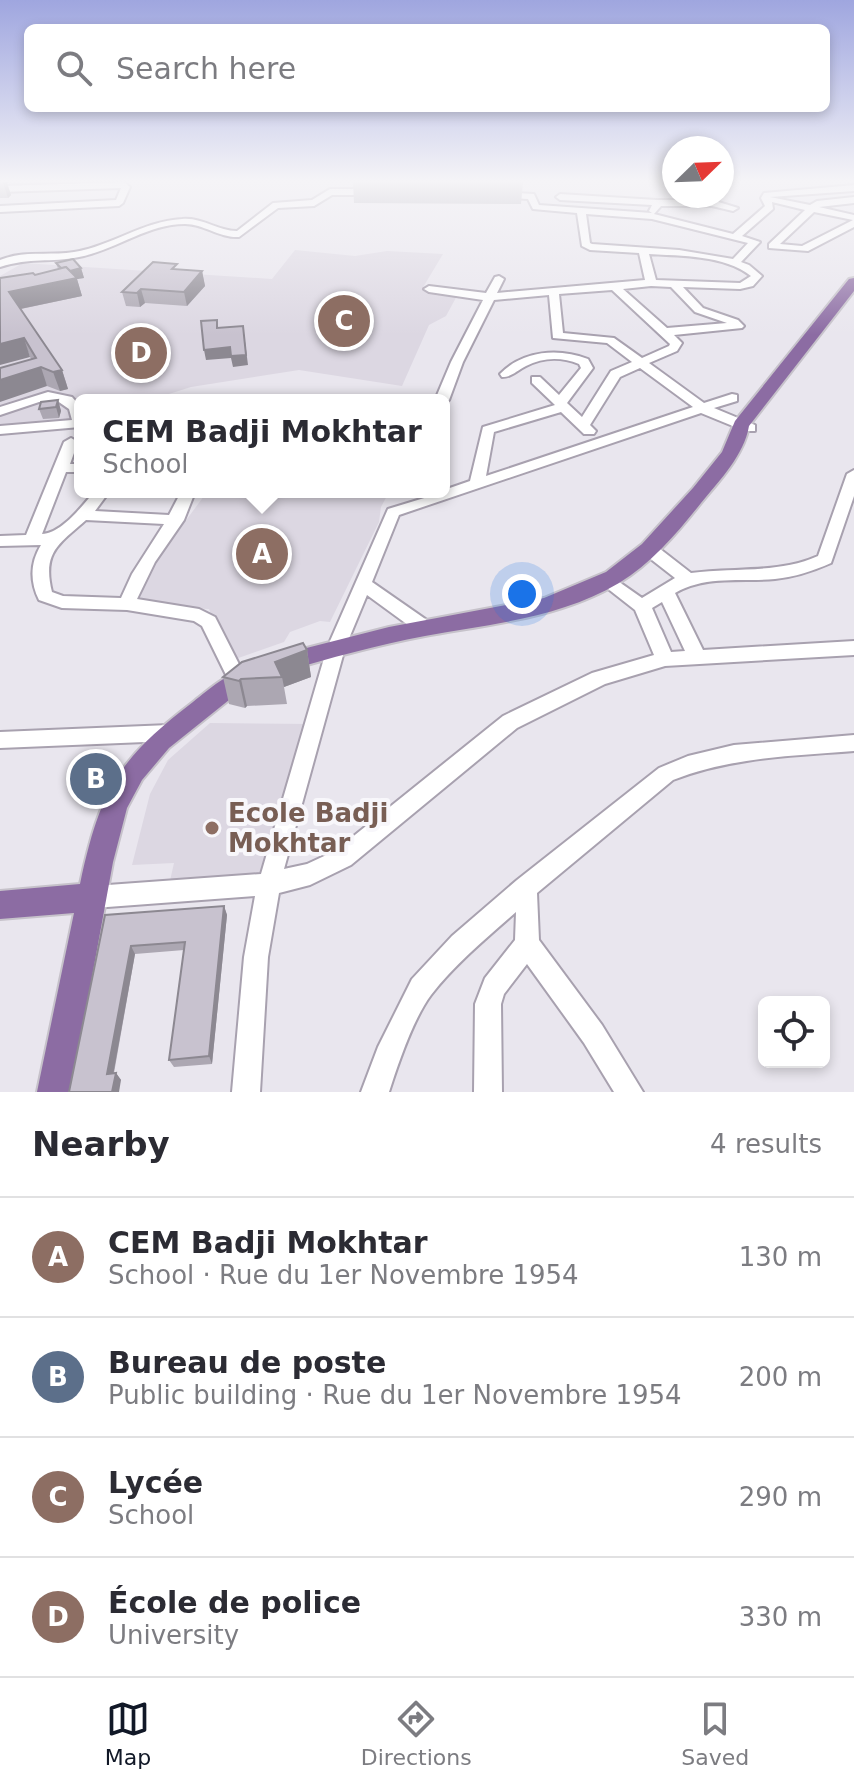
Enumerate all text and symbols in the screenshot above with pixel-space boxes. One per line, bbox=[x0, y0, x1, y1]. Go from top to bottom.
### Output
search box bbox=[24, 24, 830, 112]
icon: search bbox=[52, 46, 96, 90]
text: Search here bbox=[116, 51, 296, 86]
north arrow bbox=[662, 136, 734, 208]
pin: C bbox=[318, 291, 370, 351]
pin: D bbox=[115, 323, 167, 383]
popup bbox=[74, 394, 450, 498]
text: CEM Badji Mokhtar bbox=[102, 414, 422, 449]
text: School bbox=[102, 449, 189, 479]
pin: A bbox=[236, 524, 288, 584]
your location bbox=[502, 574, 542, 614]
pin: B bbox=[70, 749, 122, 809]
place label: Ecole Badji Mokhtar bbox=[228, 798, 388, 858]
marker: Ecole Badji Mokhtar bbox=[203, 819, 221, 837]
map controls bbox=[758, 996, 830, 1068]
button: locate bbox=[758, 996, 830, 1068]
text: Nearby bbox=[32, 1124, 170, 1164]
text: 4 results bbox=[710, 1129, 822, 1159]
text: CEM Badji Mokhtar bbox=[108, 1225, 428, 1260]
text: A bbox=[48, 1242, 68, 1272]
text: 130 m bbox=[739, 1242, 822, 1272]
text: School · Rue du 1er Novembre 1954 bbox=[108, 1260, 579, 1290]
text: Bureau de poste bbox=[108, 1345, 386, 1380]
text: B bbox=[48, 1362, 68, 1392]
text: 200 m bbox=[739, 1362, 822, 1392]
text: Public building · Rue du 1er Novembre 1954 bbox=[108, 1380, 682, 1410]
text: Lycée bbox=[108, 1465, 203, 1500]
text: C bbox=[48, 1482, 68, 1512]
text: 290 m bbox=[739, 1482, 822, 1512]
text: School bbox=[108, 1500, 194, 1530]
text: École de police bbox=[108, 1585, 361, 1620]
text: D bbox=[47, 1602, 69, 1632]
text: 330 m bbox=[739, 1602, 822, 1632]
text: University bbox=[108, 1620, 239, 1650]
tab: Map bbox=[105, 1697, 151, 1770]
tab: Directions bbox=[361, 1697, 472, 1770]
tab: Saved bbox=[681, 1697, 749, 1770]

